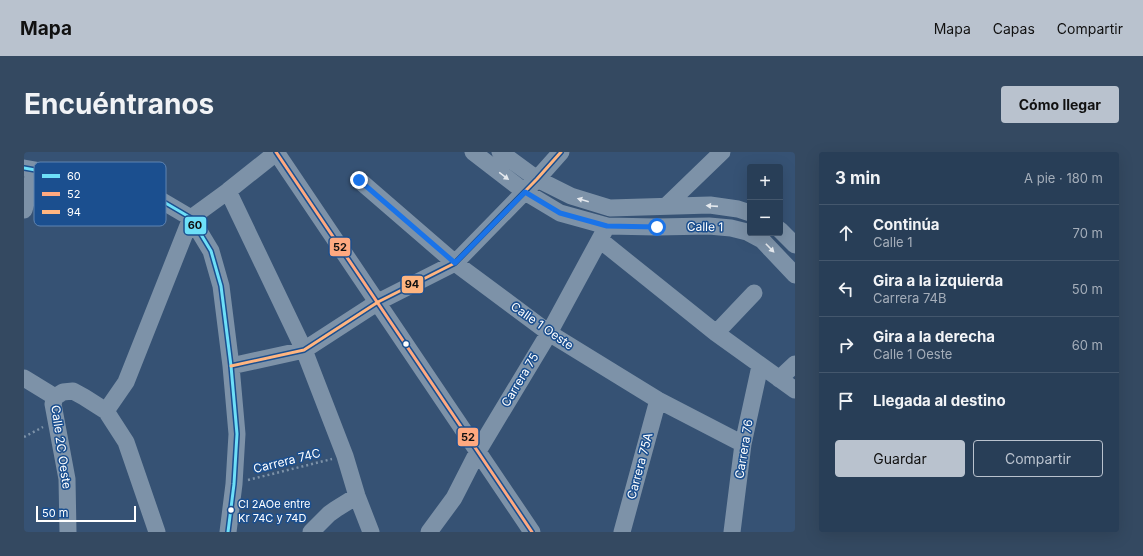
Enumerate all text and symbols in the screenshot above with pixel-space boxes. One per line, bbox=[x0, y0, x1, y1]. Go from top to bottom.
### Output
text: Mapa bbox=[20, 17, 72, 40]
text: Mapa bbox=[934, 20, 971, 37]
text: Capas bbox=[993, 20, 1035, 37]
text: Compartir bbox=[1057, 20, 1123, 37]
button: Cómo llegar bbox=[1001, 86, 1119, 123]
text: Encuéntranos bbox=[24, 87, 214, 121]
legend bbox=[34, 162, 166, 226]
map controls bbox=[747, 164, 783, 236]
button: + bbox=[747, 164, 783, 200]
text: 3 min bbox=[835, 168, 881, 188]
text: 60 bbox=[67, 169, 81, 183]
text: A pie · 180 m bbox=[1024, 170, 1103, 186]
route end bbox=[350, 171, 368, 189]
one-way arrow bbox=[499, 171, 510, 180]
text: 52 bbox=[67, 187, 80, 201]
one-way arrow bbox=[577, 197, 589, 203]
button: − bbox=[747, 200, 783, 236]
one-way arrow bbox=[706, 203, 718, 209]
text: 94 bbox=[67, 205, 81, 219]
text: Continúa bbox=[873, 215, 940, 234]
line badge: 60 bbox=[184, 216, 207, 235]
text: 60 bbox=[188, 218, 202, 232]
route start bbox=[648, 218, 666, 236]
street label: Calle 1 bbox=[687, 219, 723, 234]
icon: ahead bbox=[835, 222, 857, 244]
text: 70 m bbox=[1073, 225, 1103, 241]
text: Calle 1 bbox=[873, 234, 913, 250]
line badge: 52 bbox=[329, 237, 351, 257]
text: 52 bbox=[333, 240, 347, 254]
one-way arrow bbox=[765, 243, 774, 253]
text: Gira a la izquierda bbox=[873, 271, 1003, 290]
line badge: 94 bbox=[401, 275, 424, 294]
text: 94 bbox=[405, 277, 419, 291]
icon: left bbox=[835, 278, 857, 300]
text: 50 m bbox=[1072, 281, 1103, 297]
text: Carrera 74B bbox=[873, 290, 947, 306]
street label: Calle 1 Oeste bbox=[508, 298, 577, 353]
text: Gira a la derecha bbox=[873, 327, 995, 346]
icon: right bbox=[835, 334, 857, 356]
text: 60 m bbox=[1072, 337, 1103, 353]
unlabelled marker bbox=[401, 339, 411, 349]
text: Calle 1 Oeste bbox=[873, 346, 952, 362]
street label: Carrera 75 bbox=[498, 350, 541, 409]
icon: arrive bbox=[835, 390, 857, 412]
text: Llegada al destino bbox=[873, 391, 1006, 410]
street label: Calle 2C Oeste bbox=[48, 404, 75, 490]
street label: Carrera 76 bbox=[731, 418, 756, 480]
line badge: 52 bbox=[457, 427, 479, 447]
text: 52 bbox=[461, 430, 475, 444]
street label: Carrera 75A bbox=[623, 431, 656, 501]
button: Guardar bbox=[835, 440, 965, 477]
button: Compartir bbox=[973, 440, 1103, 477]
street label: Carrera 74C bbox=[252, 445, 322, 476]
place label: Cl 2AOe entre Kr 74C y 74D bbox=[238, 497, 311, 525]
scale bar bbox=[36, 504, 136, 523]
marker: Cl 2AOe entre Kr 74C y 74D bbox=[226, 505, 236, 515]
text: 50 m bbox=[42, 506, 68, 520]

